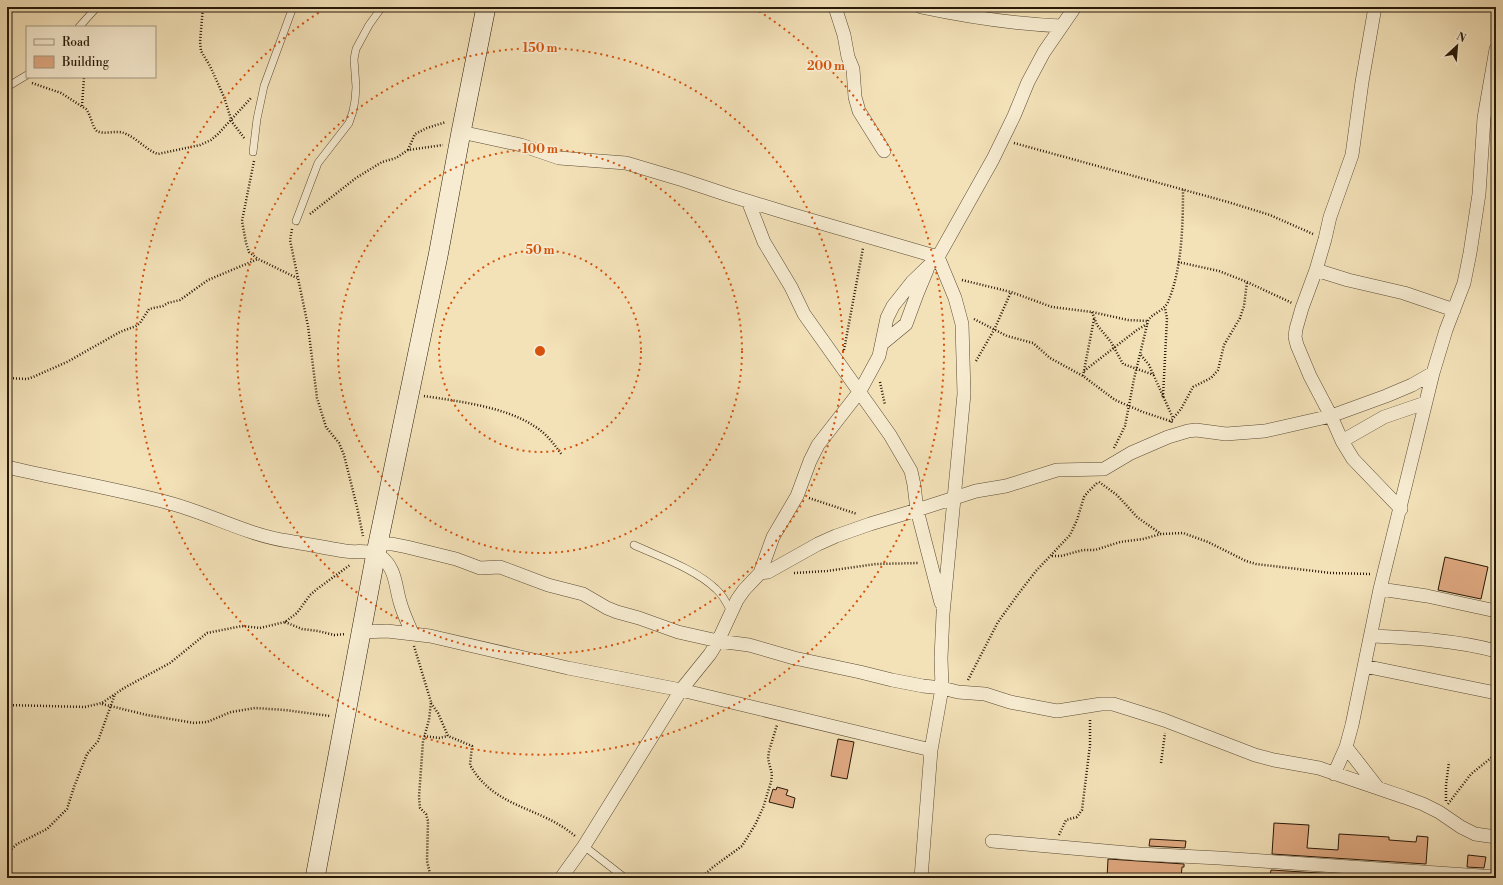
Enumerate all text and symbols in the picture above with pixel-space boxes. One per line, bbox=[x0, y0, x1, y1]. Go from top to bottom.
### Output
legend bbox=[26, 26, 156, 78]
north arrow bbox=[1437, 26, 1477, 66]
text: N bbox=[1454, 30, 1468, 46]
text: Road bbox=[62, 35, 90, 50]
text: 150 m bbox=[523, 41, 557, 56]
text: Building bbox=[61, 55, 110, 70]
text: 200 m bbox=[807, 59, 845, 74]
text: 100 m bbox=[522, 142, 558, 157]
text: 50 m bbox=[525, 243, 555, 258]
centre of rings bbox=[533, 344, 547, 358]

